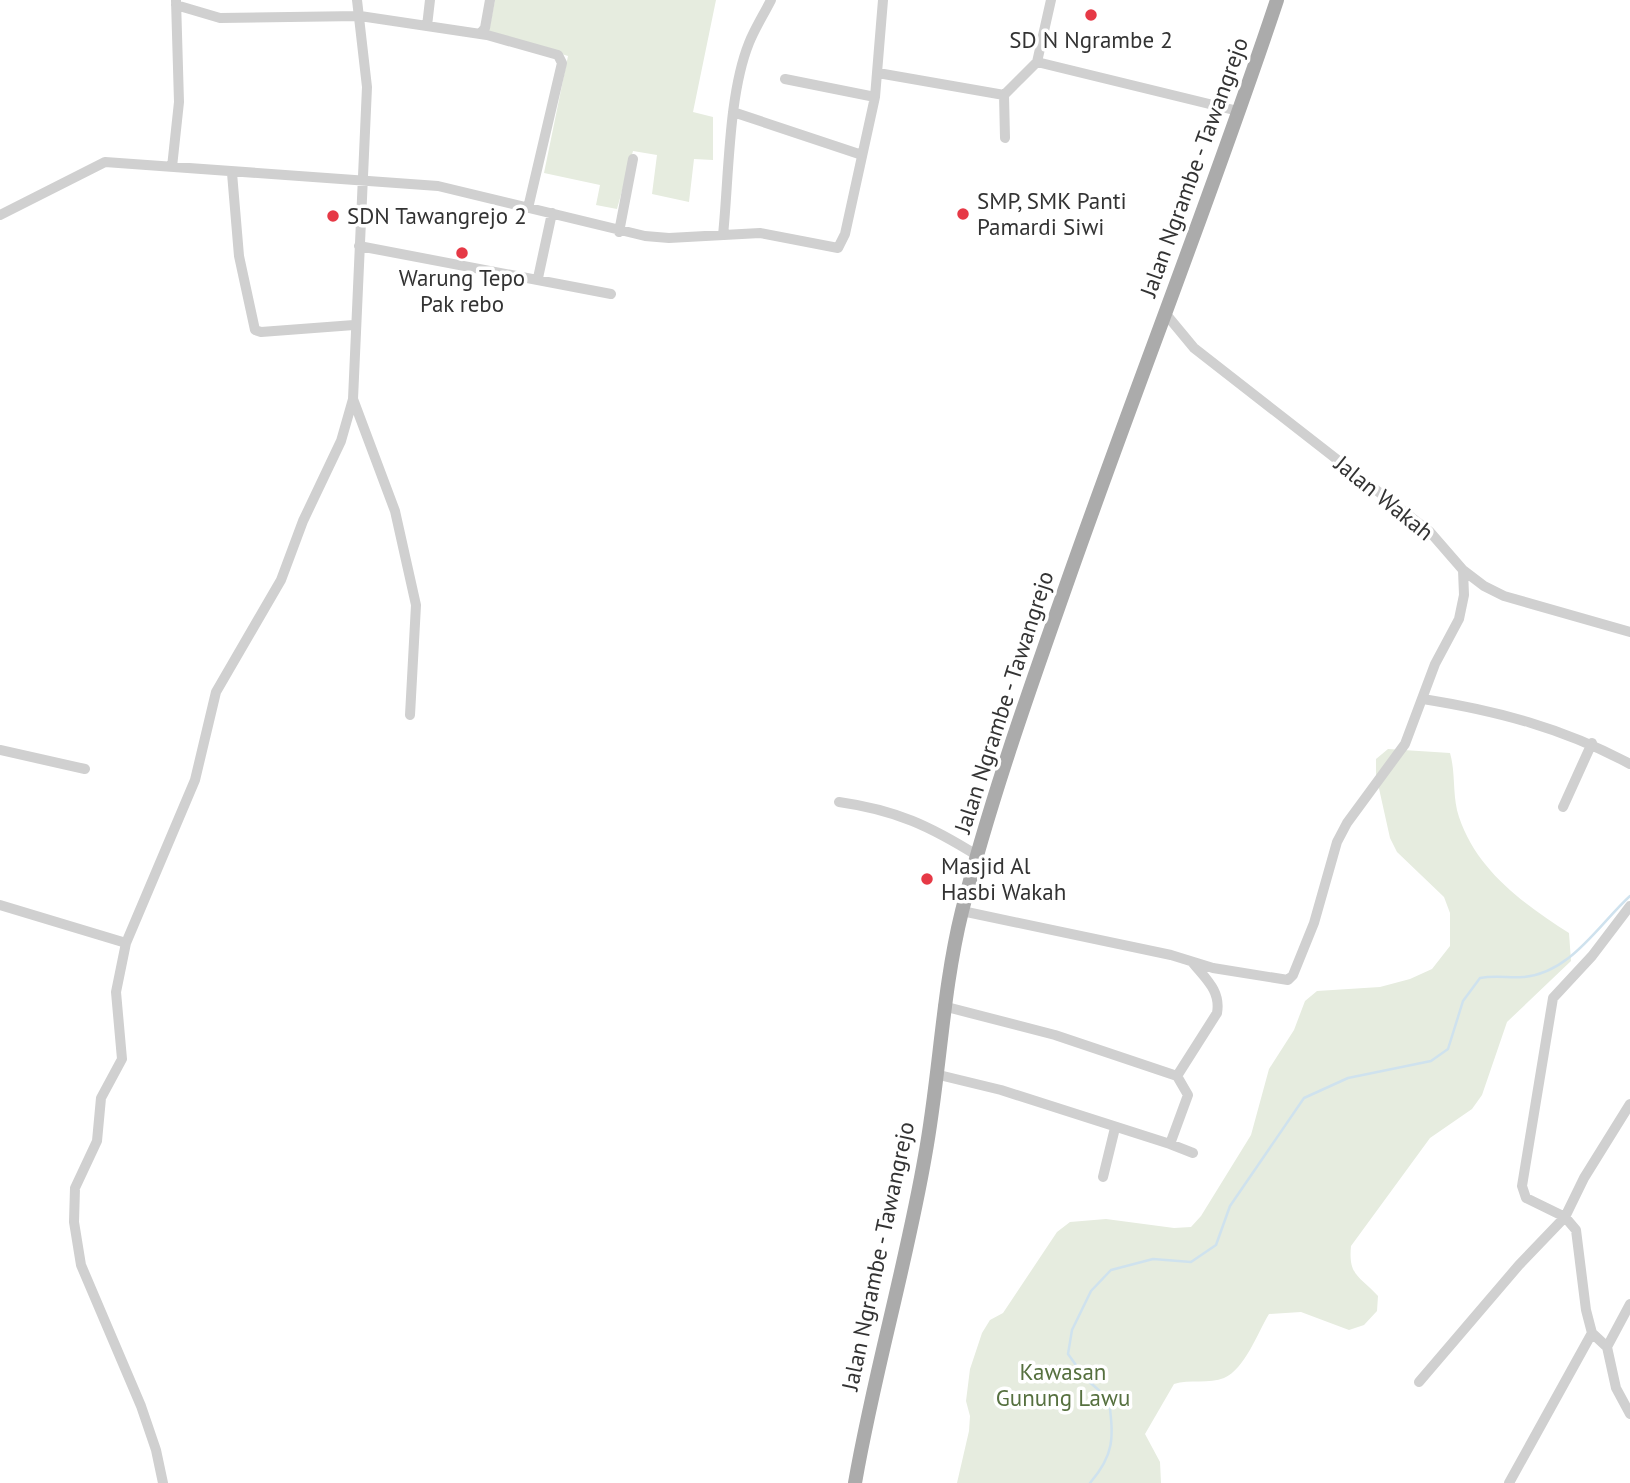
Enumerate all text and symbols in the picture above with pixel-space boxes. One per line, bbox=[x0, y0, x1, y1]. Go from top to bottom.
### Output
marker: SD N Ngrambe 2 bbox=[1083, 7, 1099, 23]
place label: SD N Ngrambe 2 bbox=[1009, 25, 1173, 54]
street label: Jalan Ngrambe - Tawangrejo bbox=[1133, 33, 1254, 301]
place label: SMP, SMK Panti Pamardi Siwi bbox=[977, 186, 1127, 241]
place label: SDN Tawangrejo 2 bbox=[347, 201, 527, 230]
marker: SMP, SMK Panti Pamardi Siwi bbox=[955, 206, 971, 222]
marker: SDN Tawangrejo 2 bbox=[325, 208, 341, 224]
marker: Warung Tepo Pak rebo bbox=[454, 245, 470, 261]
place label: Warung Tepo Pak rebo bbox=[399, 263, 525, 318]
street label: Jalan Wakah bbox=[1328, 448, 1440, 546]
street label: Jalan Ngrambe - Tawangrejo bbox=[947, 567, 1060, 838]
place label: Masjid Al Hasbi Wakah bbox=[941, 851, 1066, 906]
marker: Masjid Al Hasbi Wakah bbox=[919, 871, 935, 887]
street label: Jalan Ngrambe - Tawangrejo bbox=[835, 1119, 920, 1394]
park label: Kawasan Gunung Lawu bbox=[996, 1357, 1130, 1412]

